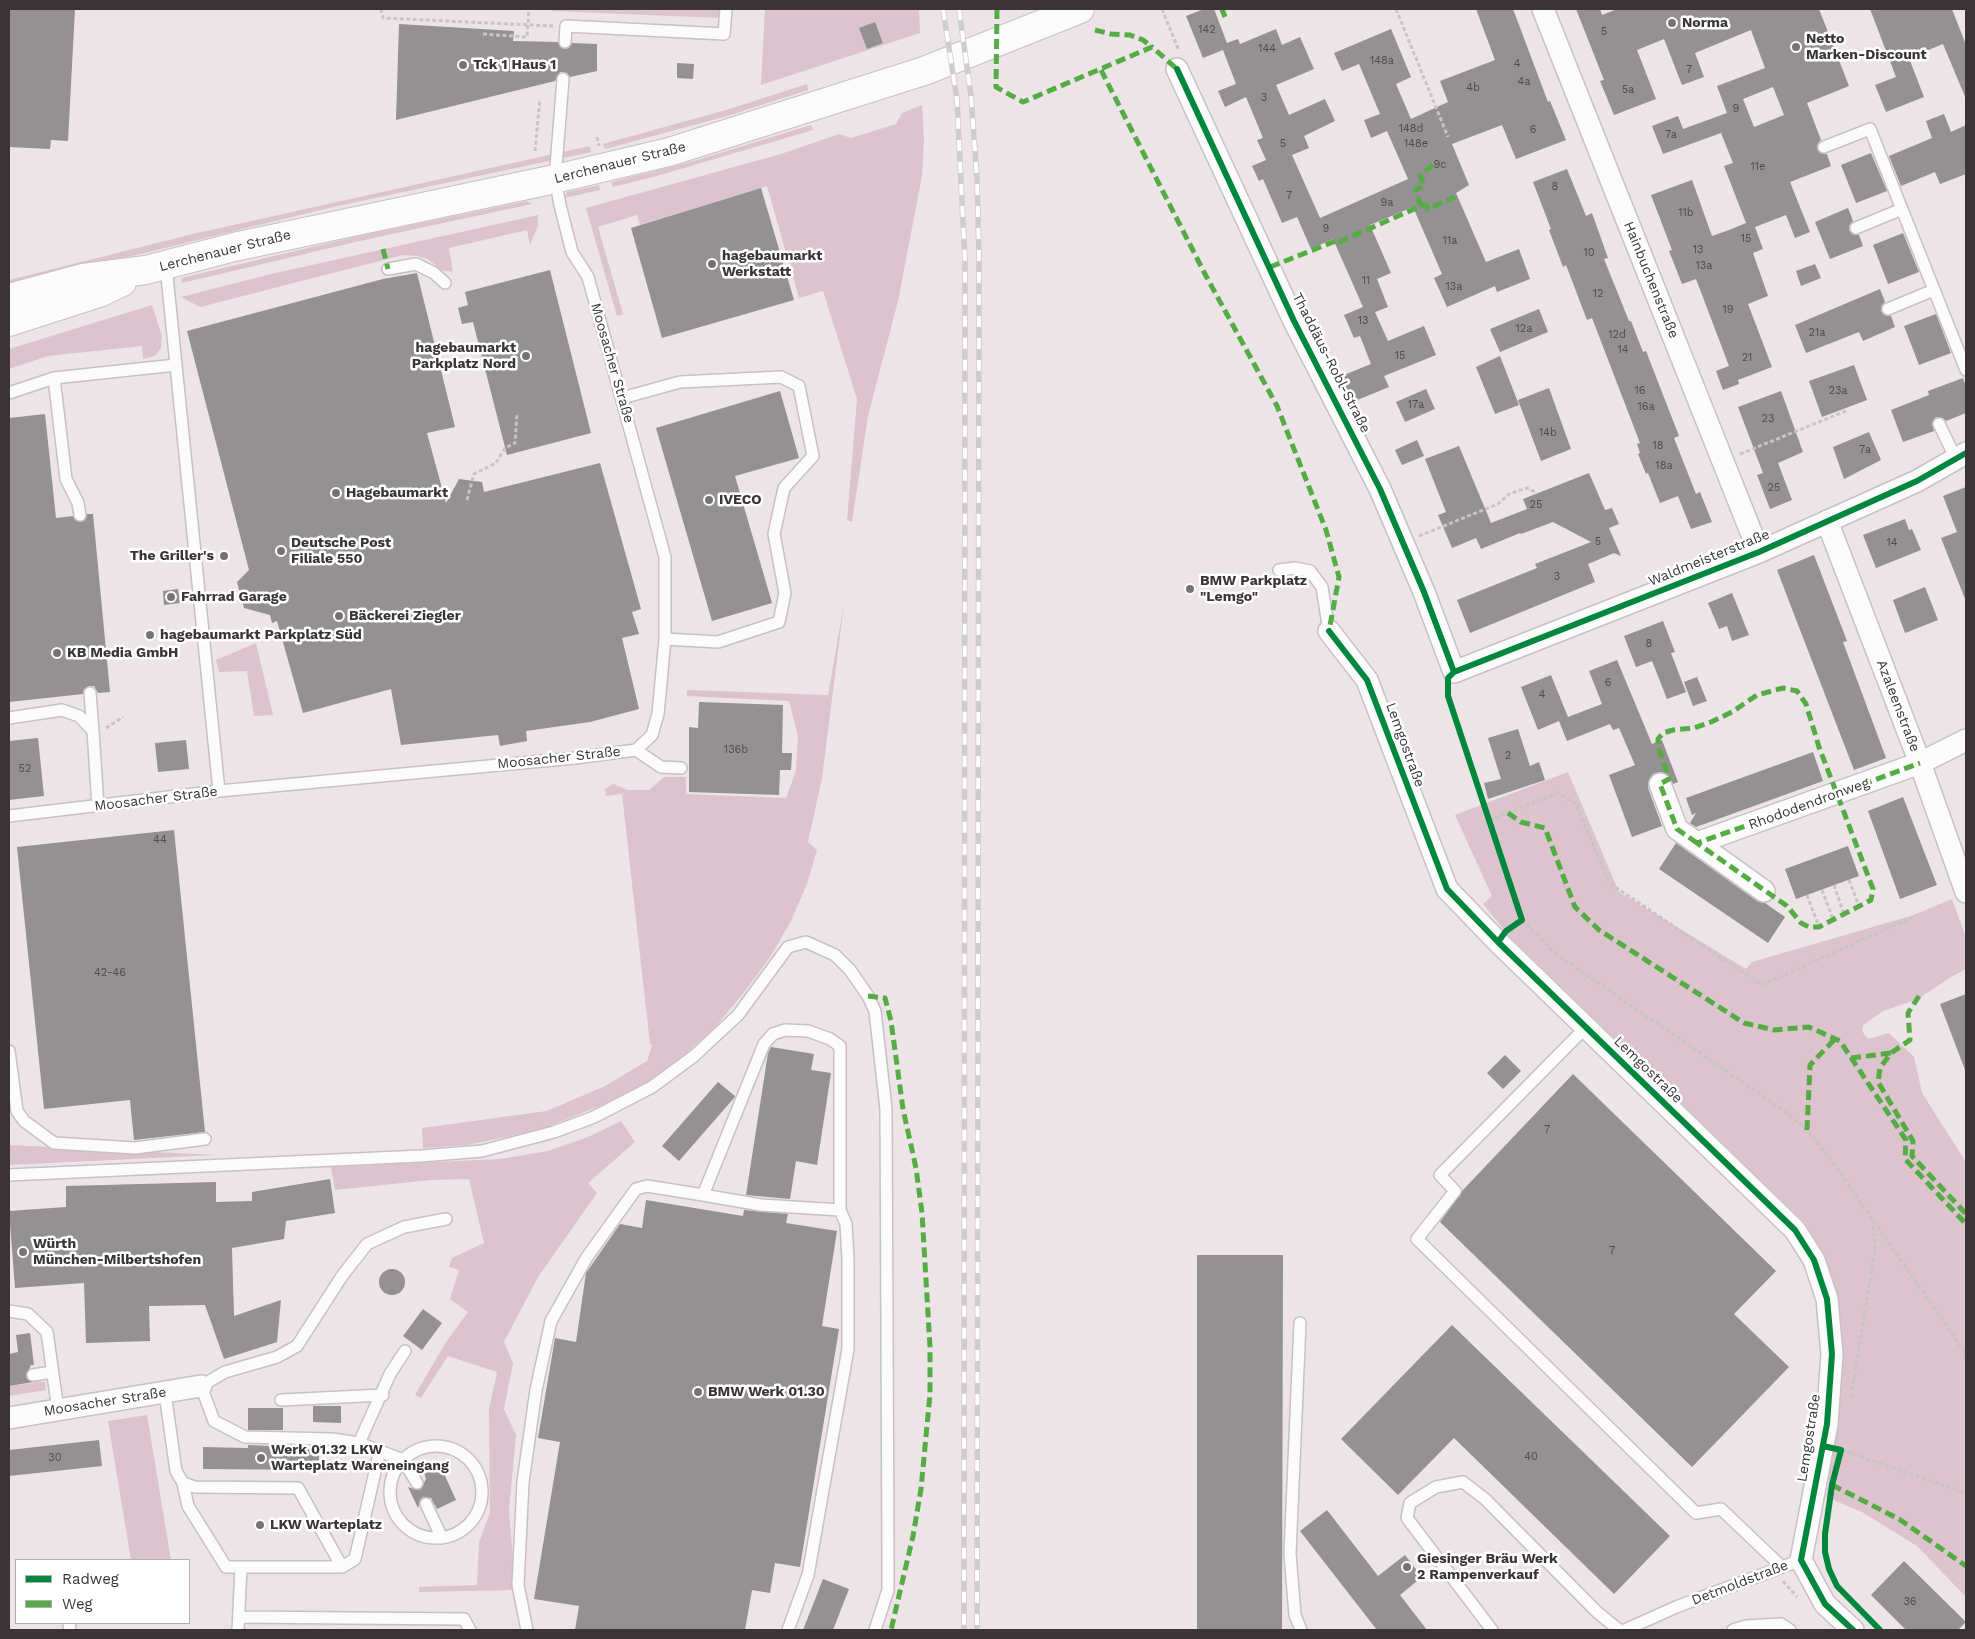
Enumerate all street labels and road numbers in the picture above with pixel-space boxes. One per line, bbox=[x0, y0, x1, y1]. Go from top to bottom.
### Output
street label: Lerchenauer Straße bbox=[552, 139, 688, 187]
street label: Hainbuchenstraße bbox=[1620, 219, 1682, 341]
street label: Lerchenauer Straße bbox=[157, 227, 293, 275]
street label: Thaddäus-Robl-Straße bbox=[1288, 290, 1374, 436]
street label: Moosacher Straße bbox=[587, 301, 637, 425]
street label: Waldmeisterstraße bbox=[1646, 526, 1772, 590]
street label: Azaleenstraße bbox=[1873, 658, 1923, 754]
street label: Lemgostraße bbox=[1382, 700, 1428, 790]
street label: Moosacher Straße bbox=[496, 743, 622, 773]
street label: Rhododendronweg bbox=[1746, 774, 1872, 834]
street label: Moosacher Straße bbox=[93, 783, 219, 815]
street label: Lemgostraße bbox=[1610, 1033, 1686, 1107]
street label: Moosacher Straße bbox=[42, 1384, 168, 1420]
street label: Lemgostraße bbox=[1794, 1393, 1824, 1483]
street label: Detmoldstraße bbox=[1689, 1557, 1791, 1609]

